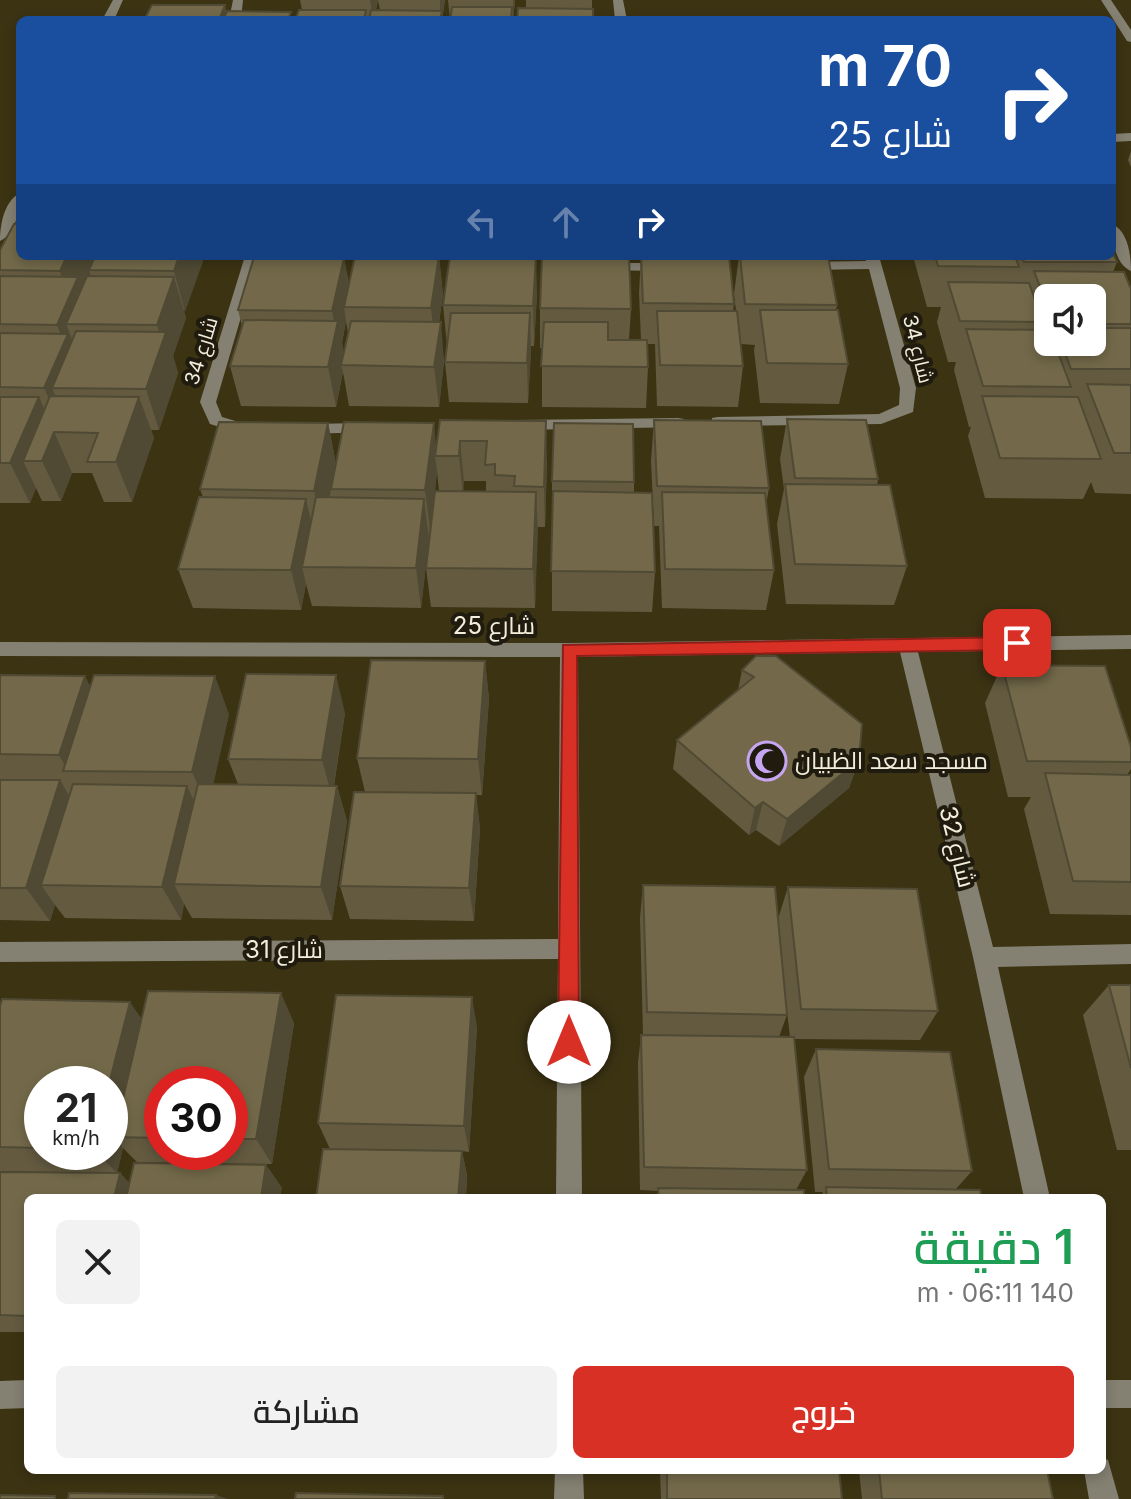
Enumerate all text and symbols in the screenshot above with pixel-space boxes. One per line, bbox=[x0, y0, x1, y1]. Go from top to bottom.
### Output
text: 70 m bbox=[818, 32, 952, 100]
icon: right bbox=[980, 48, 1084, 152]
text: شارع 25 bbox=[828, 112, 952, 156]
icon: left bbox=[460, 200, 504, 244]
icon: ahead bbox=[544, 200, 588, 244]
icon: right bbox=[628, 200, 672, 244]
map controls bbox=[1034, 284, 1106, 356]
button: sound bbox=[1034, 284, 1106, 356]
street label: شارع 34 bbox=[896, 312, 938, 386]
street label: شارع 34 bbox=[179, 314, 225, 388]
pin bbox=[983, 609, 1051, 677]
street label: شارع 25 bbox=[453, 611, 535, 642]
icon: arrive bbox=[995, 621, 1039, 665]
mosque icon: مسجد سعد الظبيان bbox=[746, 740, 788, 782]
place label: مسجد سعد الظبيان bbox=[795, 746, 988, 775]
street label: شارع 32 bbox=[931, 803, 982, 891]
street label: شارع 31 bbox=[245, 935, 323, 966]
position arrow bbox=[527, 1000, 611, 1084]
speed limit sign: 30 bbox=[144, 1066, 248, 1170]
text: 21 bbox=[55, 1083, 97, 1132]
text: km/h bbox=[52, 1126, 100, 1150]
text: 1 دقيقة bbox=[914, 1217, 1074, 1276]
button: close bbox=[56, 1220, 140, 1304]
text: 140 m · 06:11 bbox=[917, 1277, 1074, 1308]
button: مشاركة bbox=[56, 1366, 557, 1458]
button: خروج bbox=[573, 1366, 1074, 1458]

